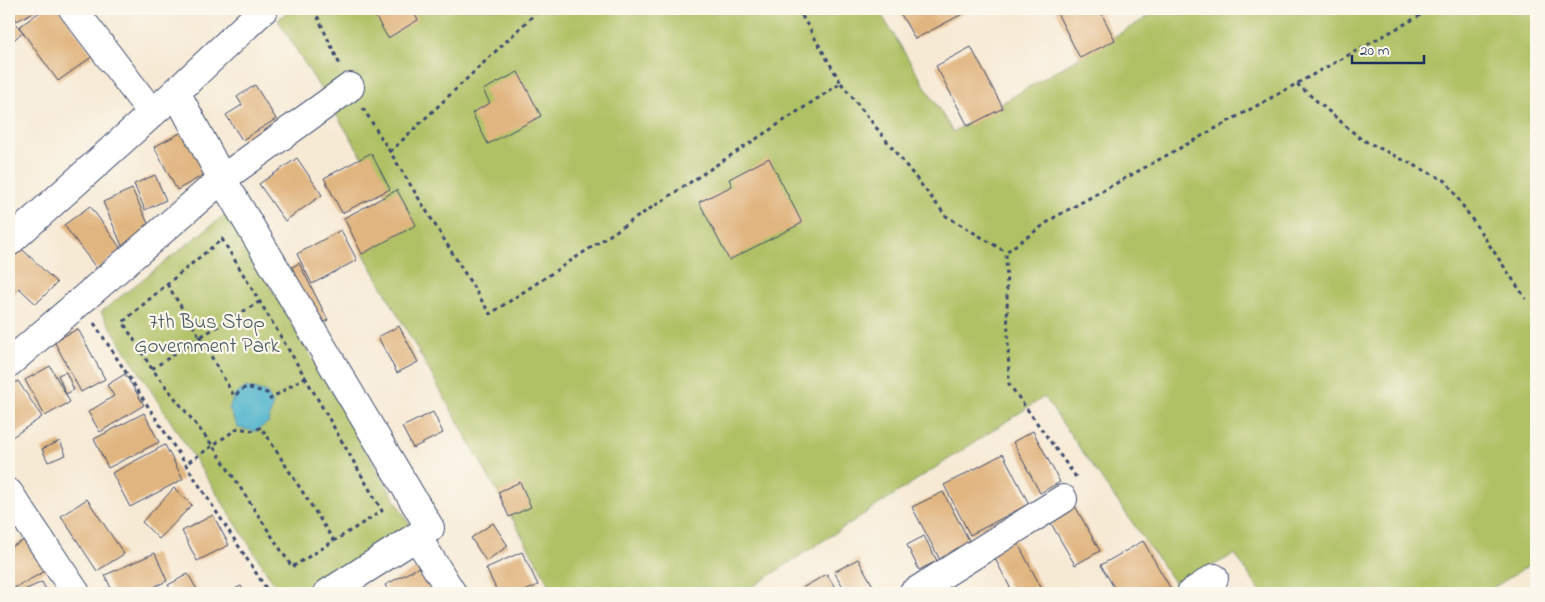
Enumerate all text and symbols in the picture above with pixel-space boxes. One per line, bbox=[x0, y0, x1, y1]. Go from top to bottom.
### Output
scale bar bbox=[1352, 32, 1425, 64]
text: 20 m bbox=[1360, 40, 1390, 62]
park label: 7th Bus Stop Government Park bbox=[134, 308, 281, 362]

